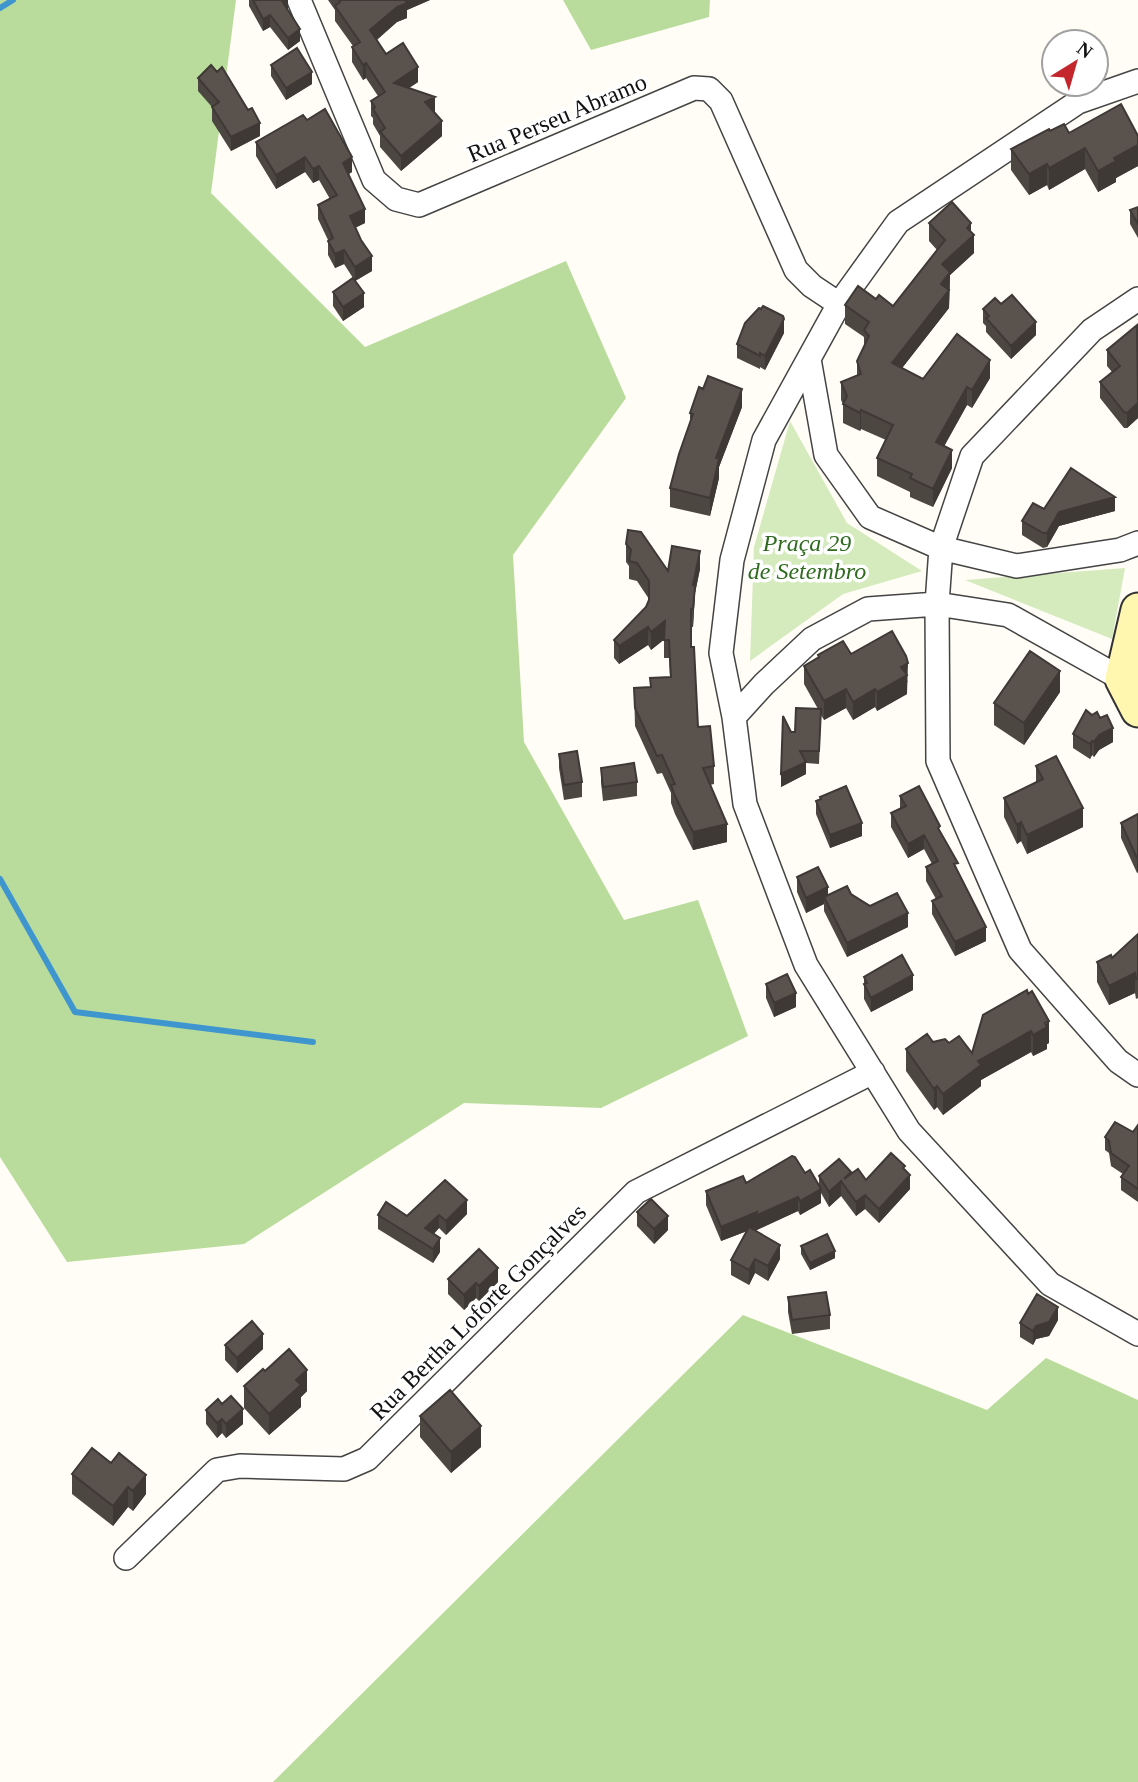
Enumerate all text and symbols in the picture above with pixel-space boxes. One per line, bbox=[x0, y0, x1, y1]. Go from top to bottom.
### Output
north arrow bbox=[1040, 28, 1110, 98]
text: N bbox=[1073, 37, 1097, 63]
street label: Rua Perseu Abramo bbox=[464, 69, 650, 167]
park label: Praça 29 de Setembro bbox=[748, 530, 866, 584]
street label: Rua Bertha Loforte Gonçalves bbox=[365, 1199, 591, 1425]

